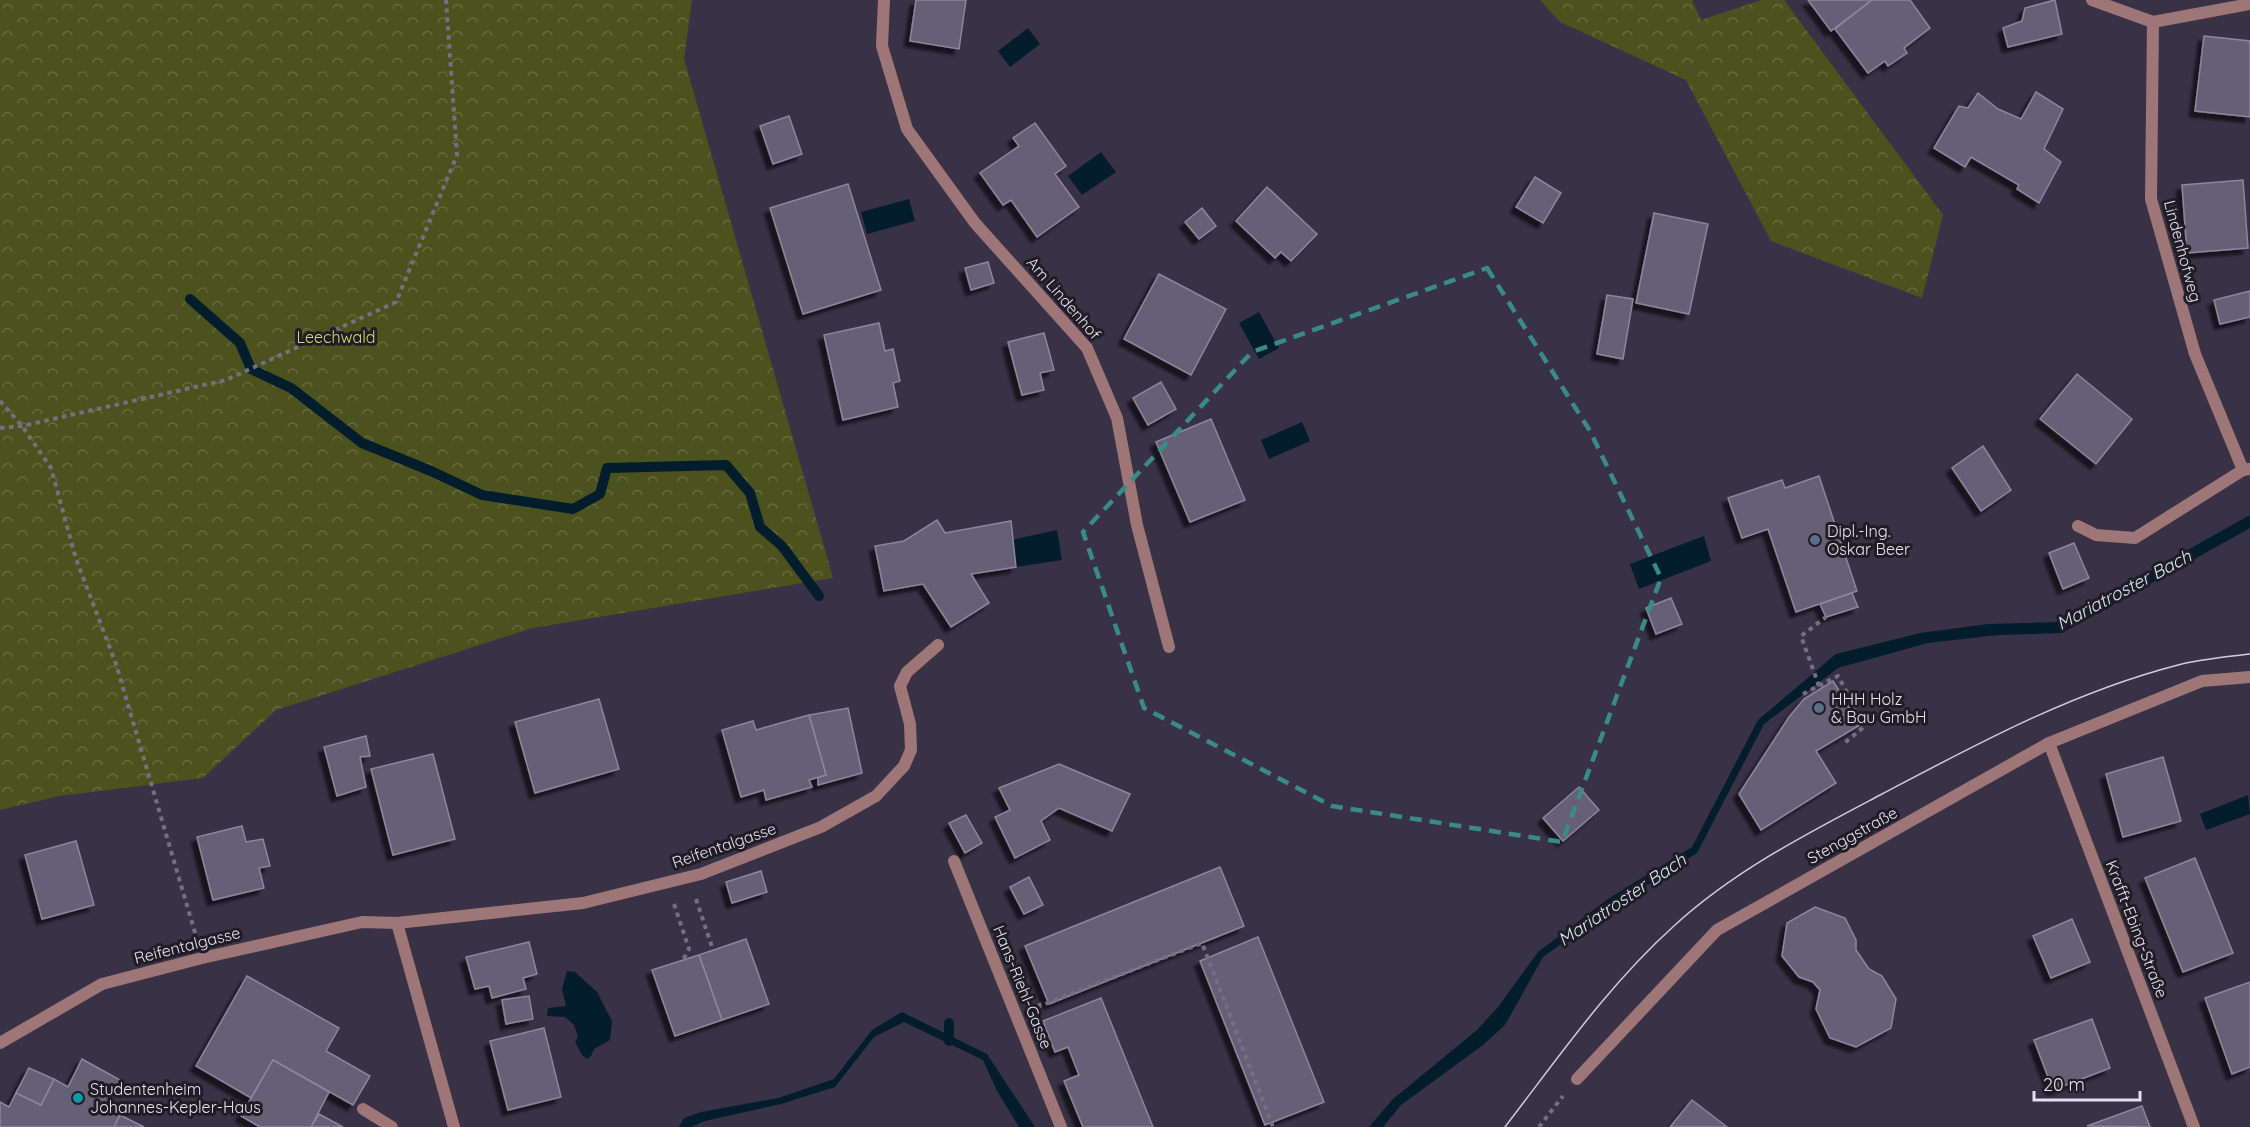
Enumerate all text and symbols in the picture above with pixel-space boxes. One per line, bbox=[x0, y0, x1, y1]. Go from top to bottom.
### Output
street label: Lindenhofweg bbox=[2160, 198, 2206, 304]
street label: Am Lindenhof bbox=[1023, 253, 1105, 344]
park label: Leechwald bbox=[297, 327, 375, 347]
place label: Dipl.-Ing. Oskar Beer bbox=[1827, 521, 1910, 559]
marker: Dipl.-Ing. Oskar Beer bbox=[1808, 533, 1822, 547]
water label: Mariatroster Bach bbox=[2052, 544, 2196, 635]
place label: HHH Holz & Bau GmbH bbox=[1831, 689, 1927, 727]
marker: HHH Holz & Bau GmbH bbox=[1812, 701, 1826, 715]
street label: Stenggstraße bbox=[1804, 802, 1900, 868]
street label: Reifentalgasse bbox=[669, 818, 779, 872]
water label: Mariatroster Bach bbox=[1553, 848, 1691, 951]
street label: Krafft-Ebing-Straße bbox=[2101, 857, 2173, 1001]
street label: Reifentalgasse bbox=[132, 922, 242, 968]
street label: Hans-Riehl-Gasse bbox=[989, 922, 1057, 1052]
scale bar bbox=[2034, 1064, 2140, 1102]
text: 20 m bbox=[2043, 1073, 2085, 1096]
place label: Studentenheim Johannes-Kepler-Haus bbox=[90, 1079, 261, 1117]
marker: Studentenheim Johannes-Kepler-Haus bbox=[71, 1091, 85, 1105]

